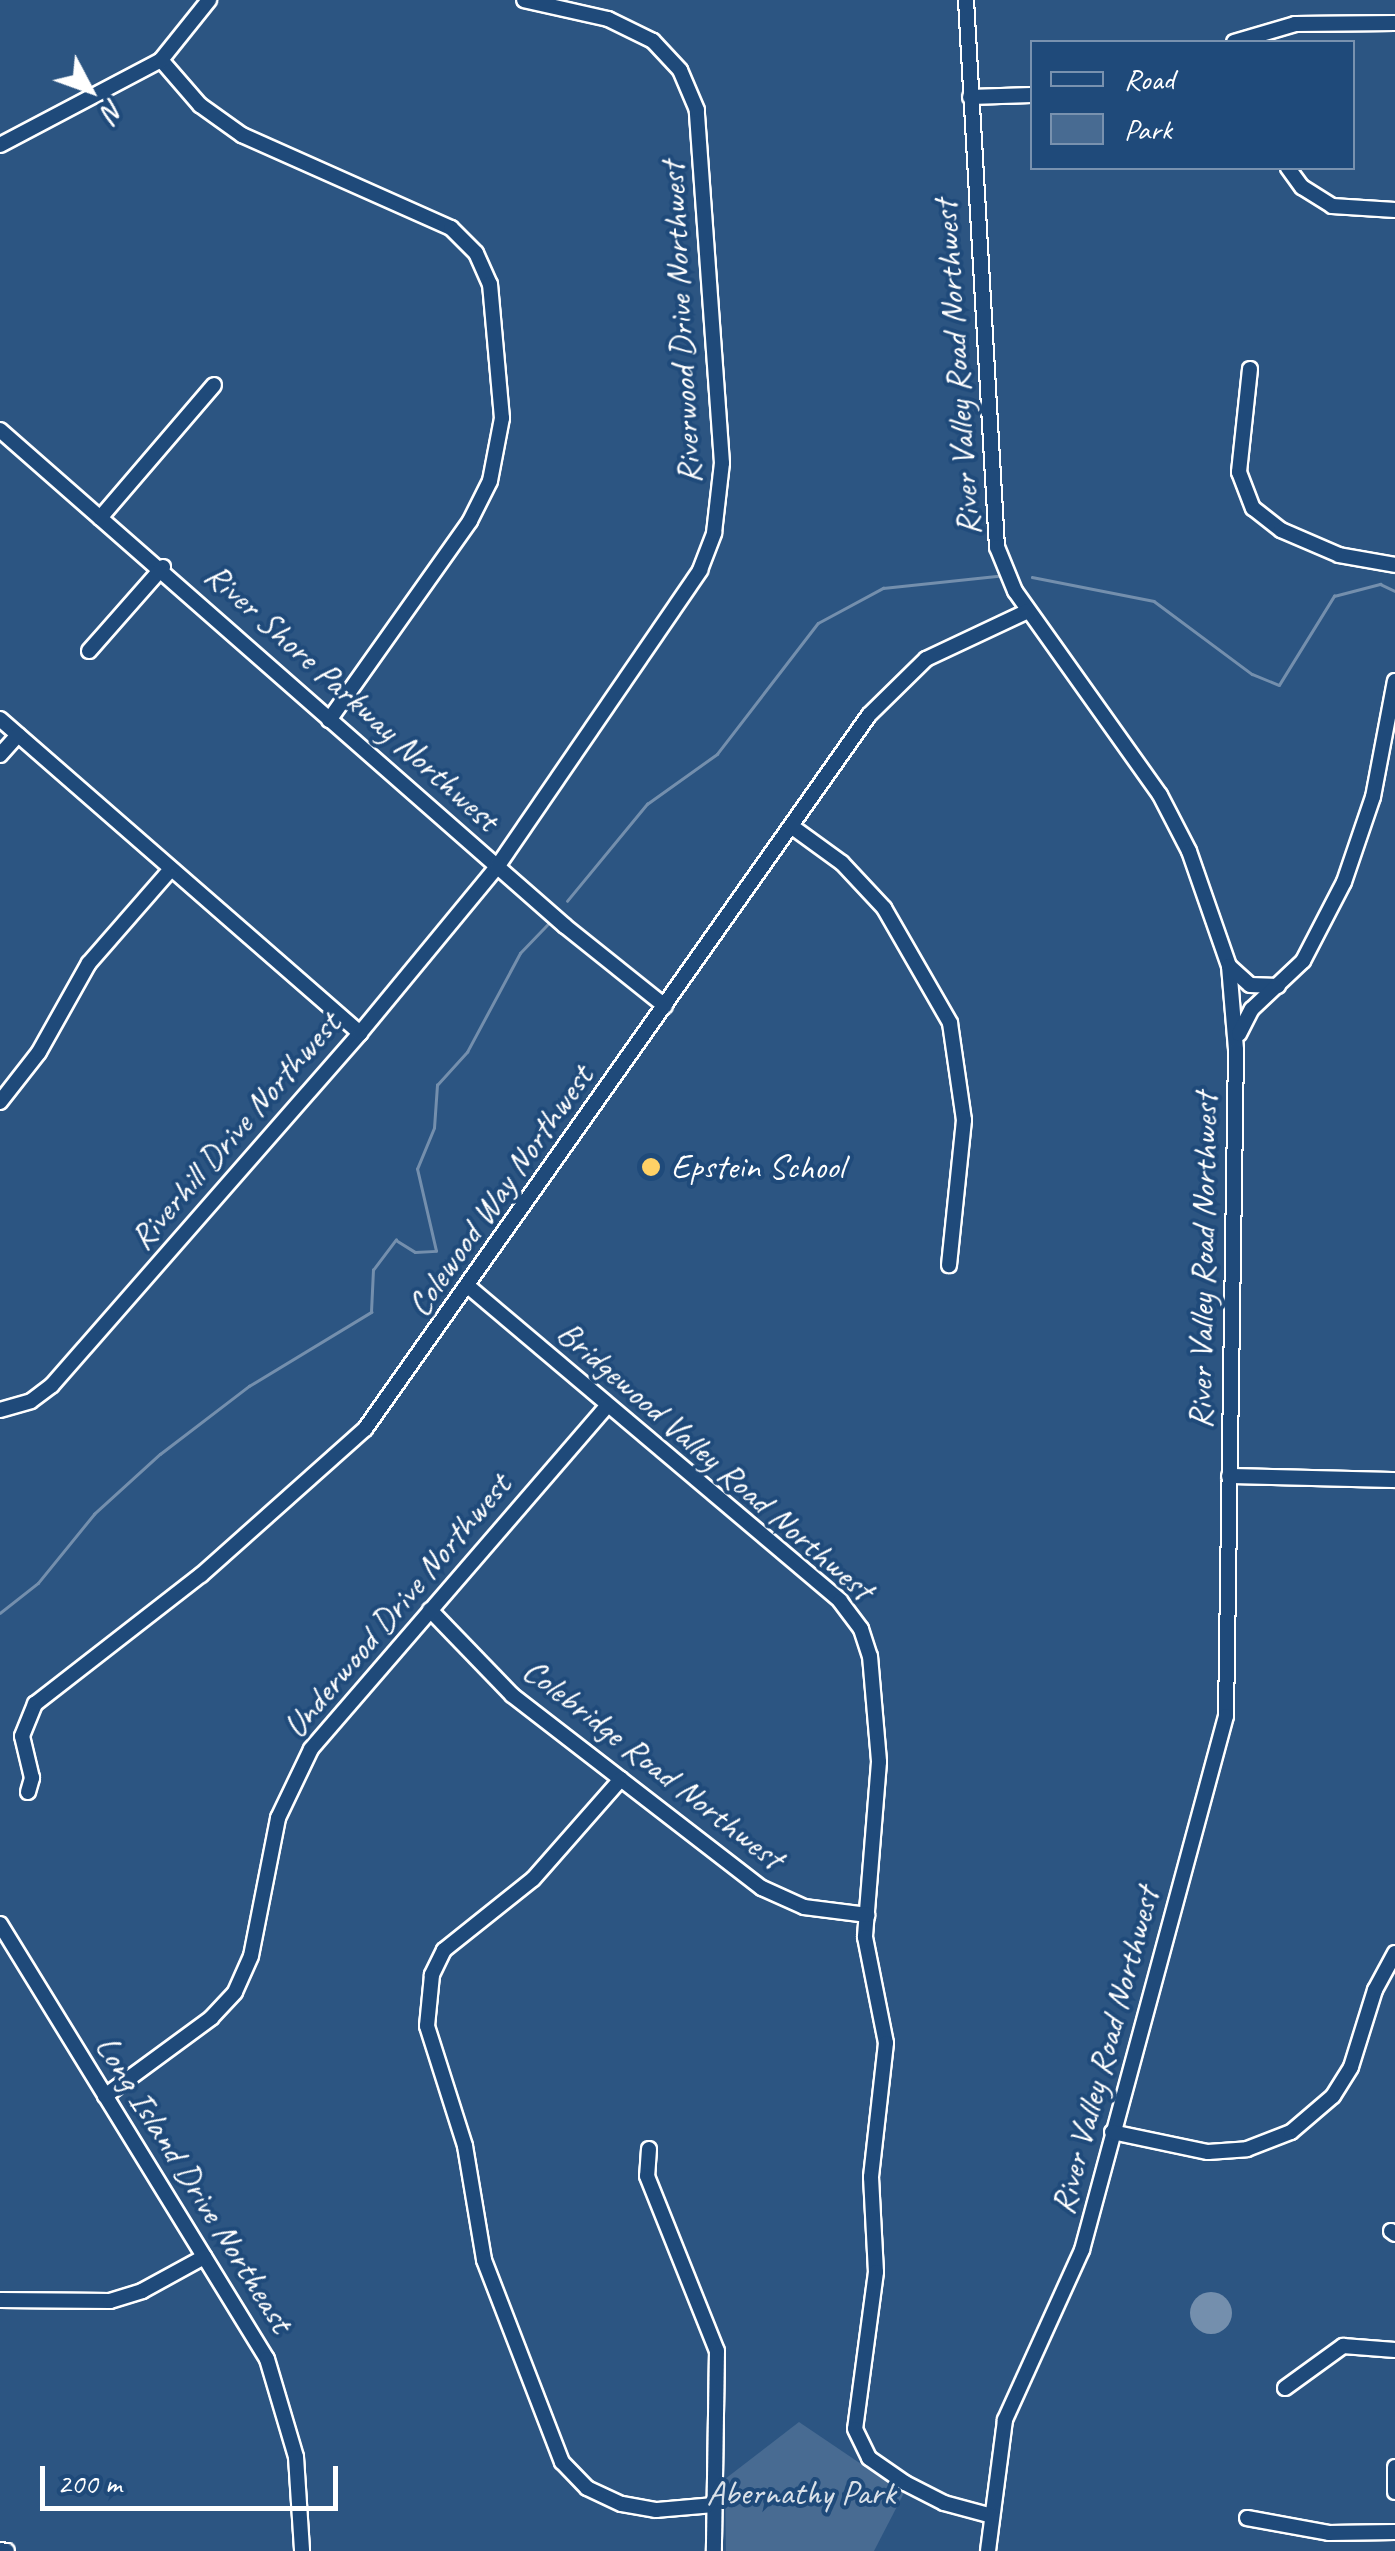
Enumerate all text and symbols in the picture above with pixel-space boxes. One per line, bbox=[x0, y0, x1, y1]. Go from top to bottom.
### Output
north arrow bbox=[40, 40, 140, 140]
legend bbox=[1030, 40, 1355, 170]
text: Road bbox=[1124, 60, 1174, 98]
text: N bbox=[94, 92, 132, 128]
text: Park bbox=[1124, 110, 1172, 148]
street label: Riverwood Drive Northwest bbox=[652, 160, 710, 486]
street label: River Valley Road Northwest bbox=[924, 198, 990, 538]
street label: River Shore Parkway Northwest bbox=[196, 553, 508, 841]
street label: Riverhill Drive Northwest bbox=[120, 1003, 350, 1259]
street label: Colewood Way Northwest bbox=[397, 1057, 603, 1325]
street label: River Valley Road Northwest bbox=[1179, 1092, 1227, 1430]
place label: Epstein School bbox=[671, 1146, 844, 1188]
marker: Epstein School bbox=[640, 1156, 662, 1178]
street label: Bridgewood Valley Road Northwest bbox=[547, 1311, 883, 1611]
street label: Underwood Drive Northwest bbox=[274, 1465, 520, 1747]
street label: Colebridge Road Northwest bbox=[514, 1649, 792, 1879]
street label: River Valley Road Northwest bbox=[1041, 1883, 1169, 2219]
street label: Long Island Drive Northeast bbox=[85, 2028, 303, 2340]
scale bar bbox=[45, 2446, 342, 2508]
text: 200 m bbox=[57, 2464, 122, 2502]
park label: Abernathy Park bbox=[706, 2472, 896, 2514]

